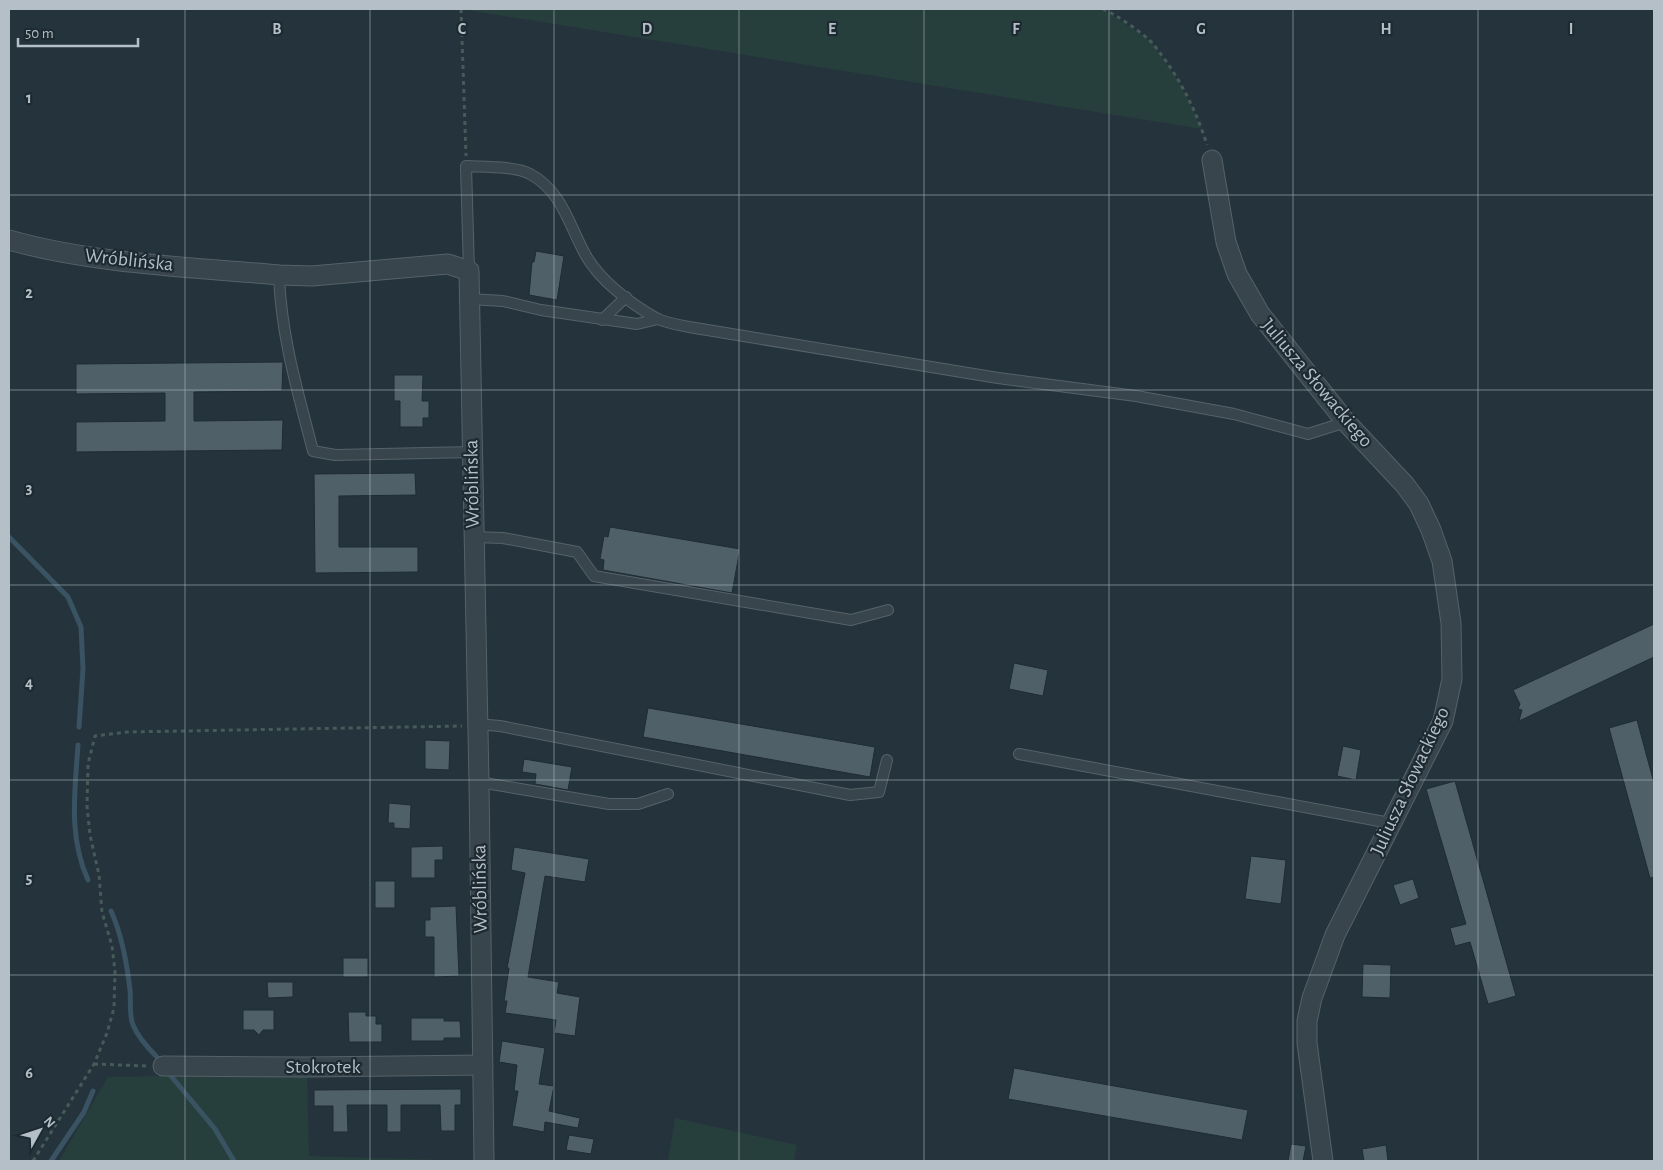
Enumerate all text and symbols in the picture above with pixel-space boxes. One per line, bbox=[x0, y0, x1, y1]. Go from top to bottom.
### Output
scale bar bbox=[18, 15, 138, 47]
text: B bbox=[272, 21, 282, 37]
text: C bbox=[458, 21, 467, 37]
text: D bbox=[642, 21, 653, 37]
text: E bbox=[828, 21, 836, 37]
text: F bbox=[1012, 21, 1020, 37]
text: G bbox=[1196, 21, 1206, 37]
text: H bbox=[1380, 21, 1392, 37]
text: I bbox=[1569, 21, 1573, 37]
text: 50 m bbox=[25, 26, 54, 41]
text: 1 bbox=[26, 90, 32, 106]
street label: Wróblińska bbox=[84, 245, 174, 275]
text: 2 bbox=[25, 285, 33, 301]
street label: Juliusza Słowackiego bbox=[1258, 315, 1376, 451]
street label: Wróblińska bbox=[461, 439, 483, 529]
text: 3 bbox=[26, 480, 33, 496]
text: 4 bbox=[25, 675, 33, 691]
street label: Juliusza Słowackiego bbox=[1367, 704, 1453, 858]
street label: Wróblińska bbox=[469, 844, 491, 934]
text: 5 bbox=[26, 870, 33, 886]
street label: Stokrotek bbox=[285, 1057, 361, 1077]
text: 6 bbox=[25, 1065, 33, 1081]
north arrow bbox=[15, 1105, 65, 1155]
text: N bbox=[41, 1114, 58, 1131]

